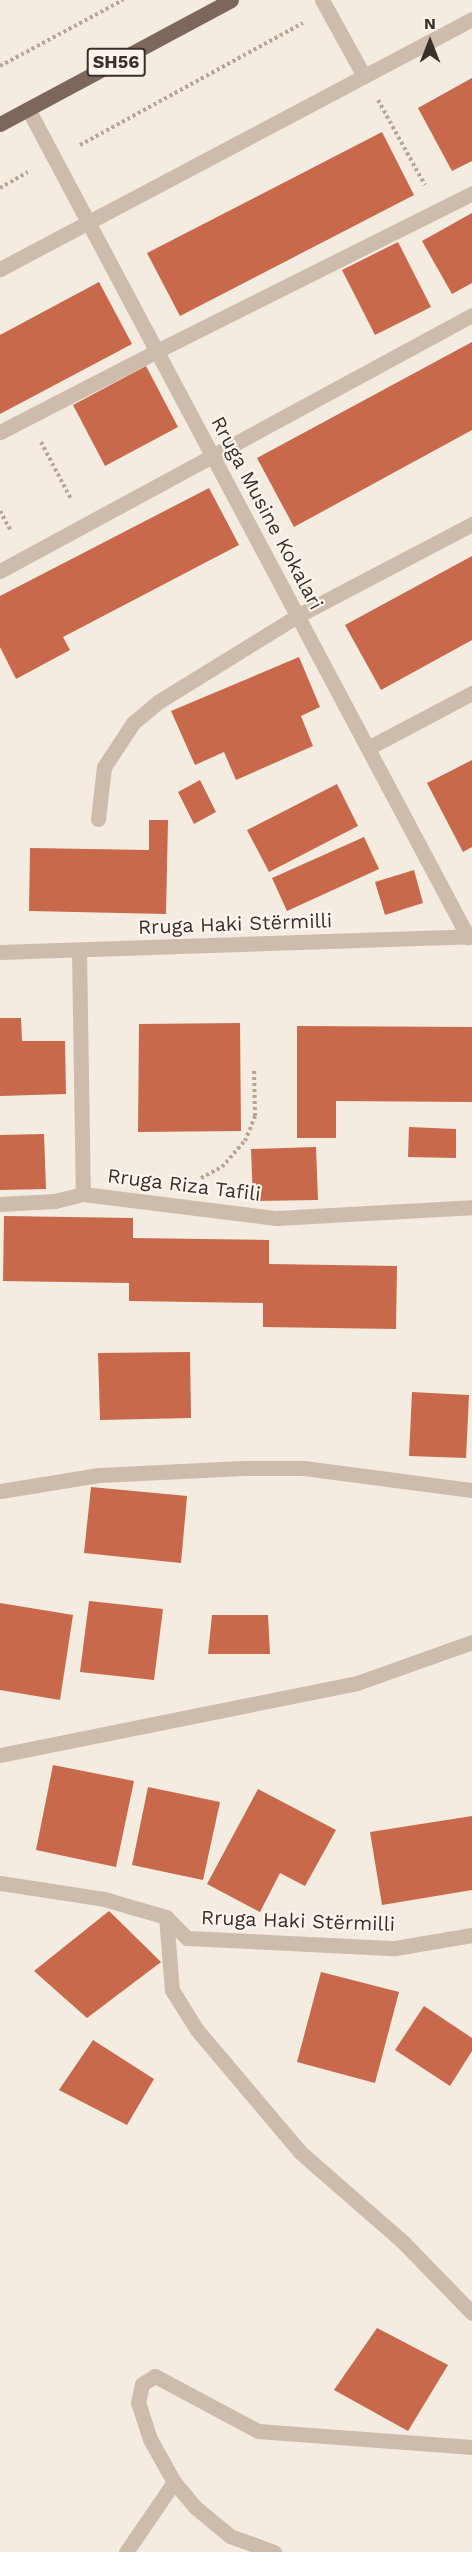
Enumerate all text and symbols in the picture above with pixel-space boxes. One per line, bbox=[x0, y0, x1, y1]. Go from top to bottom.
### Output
north arrow bbox=[400, 12, 460, 72]
text: N bbox=[424, 14, 436, 33]
road number: SH56 bbox=[86, 47, 146, 77]
street label: Rruga Musine Kokalari bbox=[206, 412, 328, 614]
street label: Rruga Haki Stërmilli bbox=[137, 909, 333, 939]
street label: Rruga Riza Tafili bbox=[105, 1164, 263, 1206]
street label: Rruga Haki Stërmilli bbox=[200, 1906, 396, 1936]

